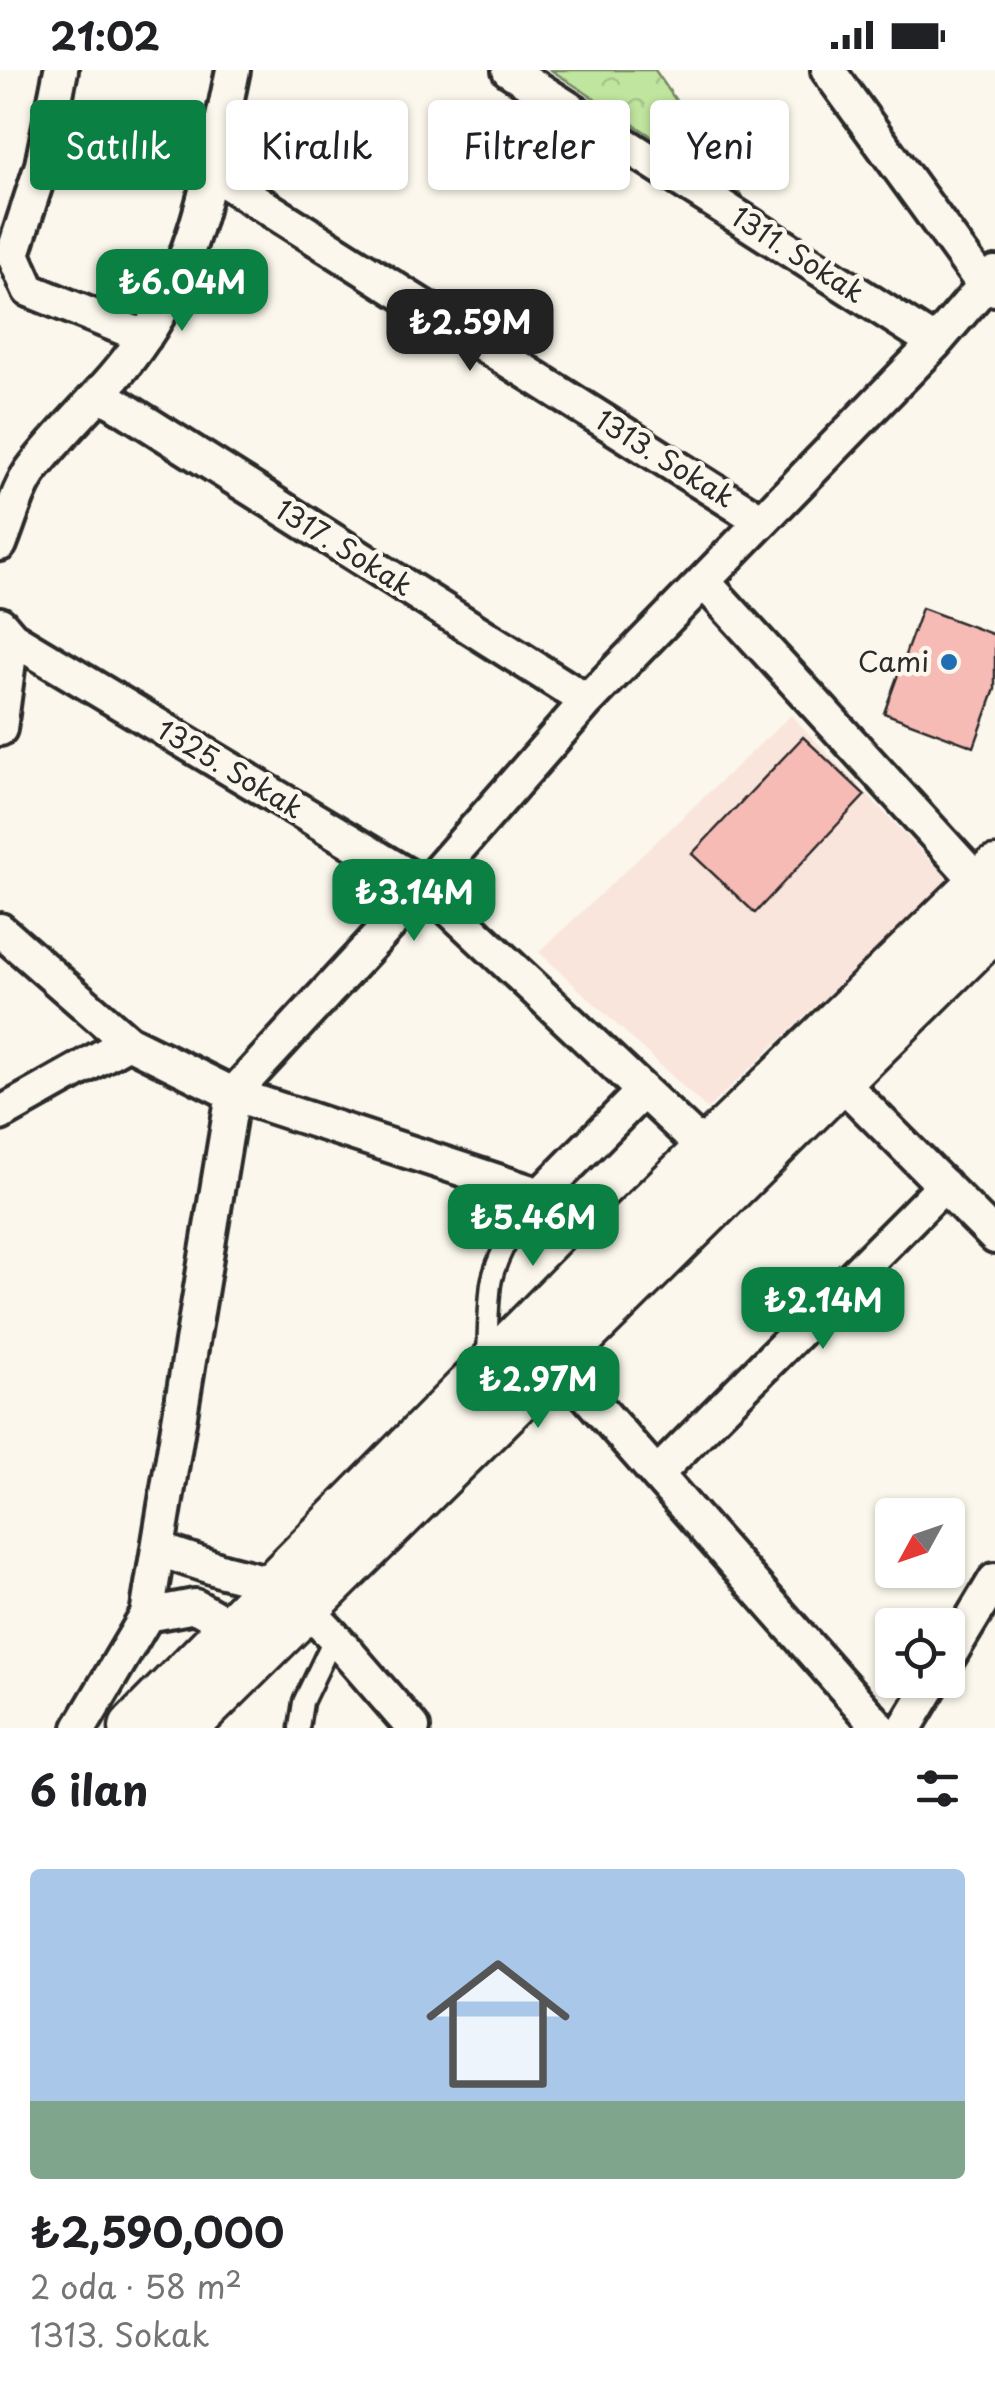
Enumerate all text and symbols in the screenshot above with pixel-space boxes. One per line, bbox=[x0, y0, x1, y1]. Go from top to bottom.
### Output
text: 21:02 bbox=[50, 7, 160, 64]
chip: Satılık bbox=[30, 100, 206, 190]
chip: Kiralık bbox=[226, 100, 408, 190]
chip: Filtreler bbox=[428, 100, 630, 190]
chip: Yeni bbox=[650, 100, 789, 190]
street label: 1311. Sokak bbox=[724, 194, 874, 313]
pin: ₺6.04M bbox=[101, 249, 263, 334]
text: ₺6.04M bbox=[118, 257, 246, 305]
pin: ₺2.59M bbox=[389, 289, 551, 374]
text: ₺2.59M bbox=[409, 297, 532, 345]
street label: 1313. Sokak bbox=[588, 398, 744, 518]
street label: 1317. Sokak bbox=[268, 487, 422, 606]
place label: Cami bbox=[858, 639, 929, 682]
marker: Cami bbox=[938, 651, 960, 673]
street label: 1325. Sokak bbox=[149, 707, 312, 829]
pin: ₺3.14M bbox=[333, 859, 495, 944]
text: ₺3.14M bbox=[354, 867, 474, 915]
pin: ₺5.46M bbox=[452, 1184, 614, 1269]
text: ₺5.46M bbox=[470, 1192, 596, 1240]
pin: ₺2.14M bbox=[742, 1267, 904, 1352]
text: ₺2.14M bbox=[763, 1275, 883, 1323]
pin: ₺2.97M bbox=[457, 1346, 619, 1431]
text: ₺2.97M bbox=[478, 1354, 598, 1402]
north arrow bbox=[875, 1498, 965, 1588]
map controls bbox=[875, 1498, 965, 1698]
button: locate bbox=[875, 1608, 965, 1698]
text: 6 ilan bbox=[30, 1757, 148, 1820]
icon: filters bbox=[910, 1761, 965, 1816]
icon: home bbox=[408, 1934, 588, 2114]
text: ₺2,590,000 bbox=[30, 2199, 284, 2262]
text: 2 oda · 58 m² bbox=[30, 2262, 242, 2310]
text: 1313. Sokak bbox=[30, 2310, 210, 2358]

